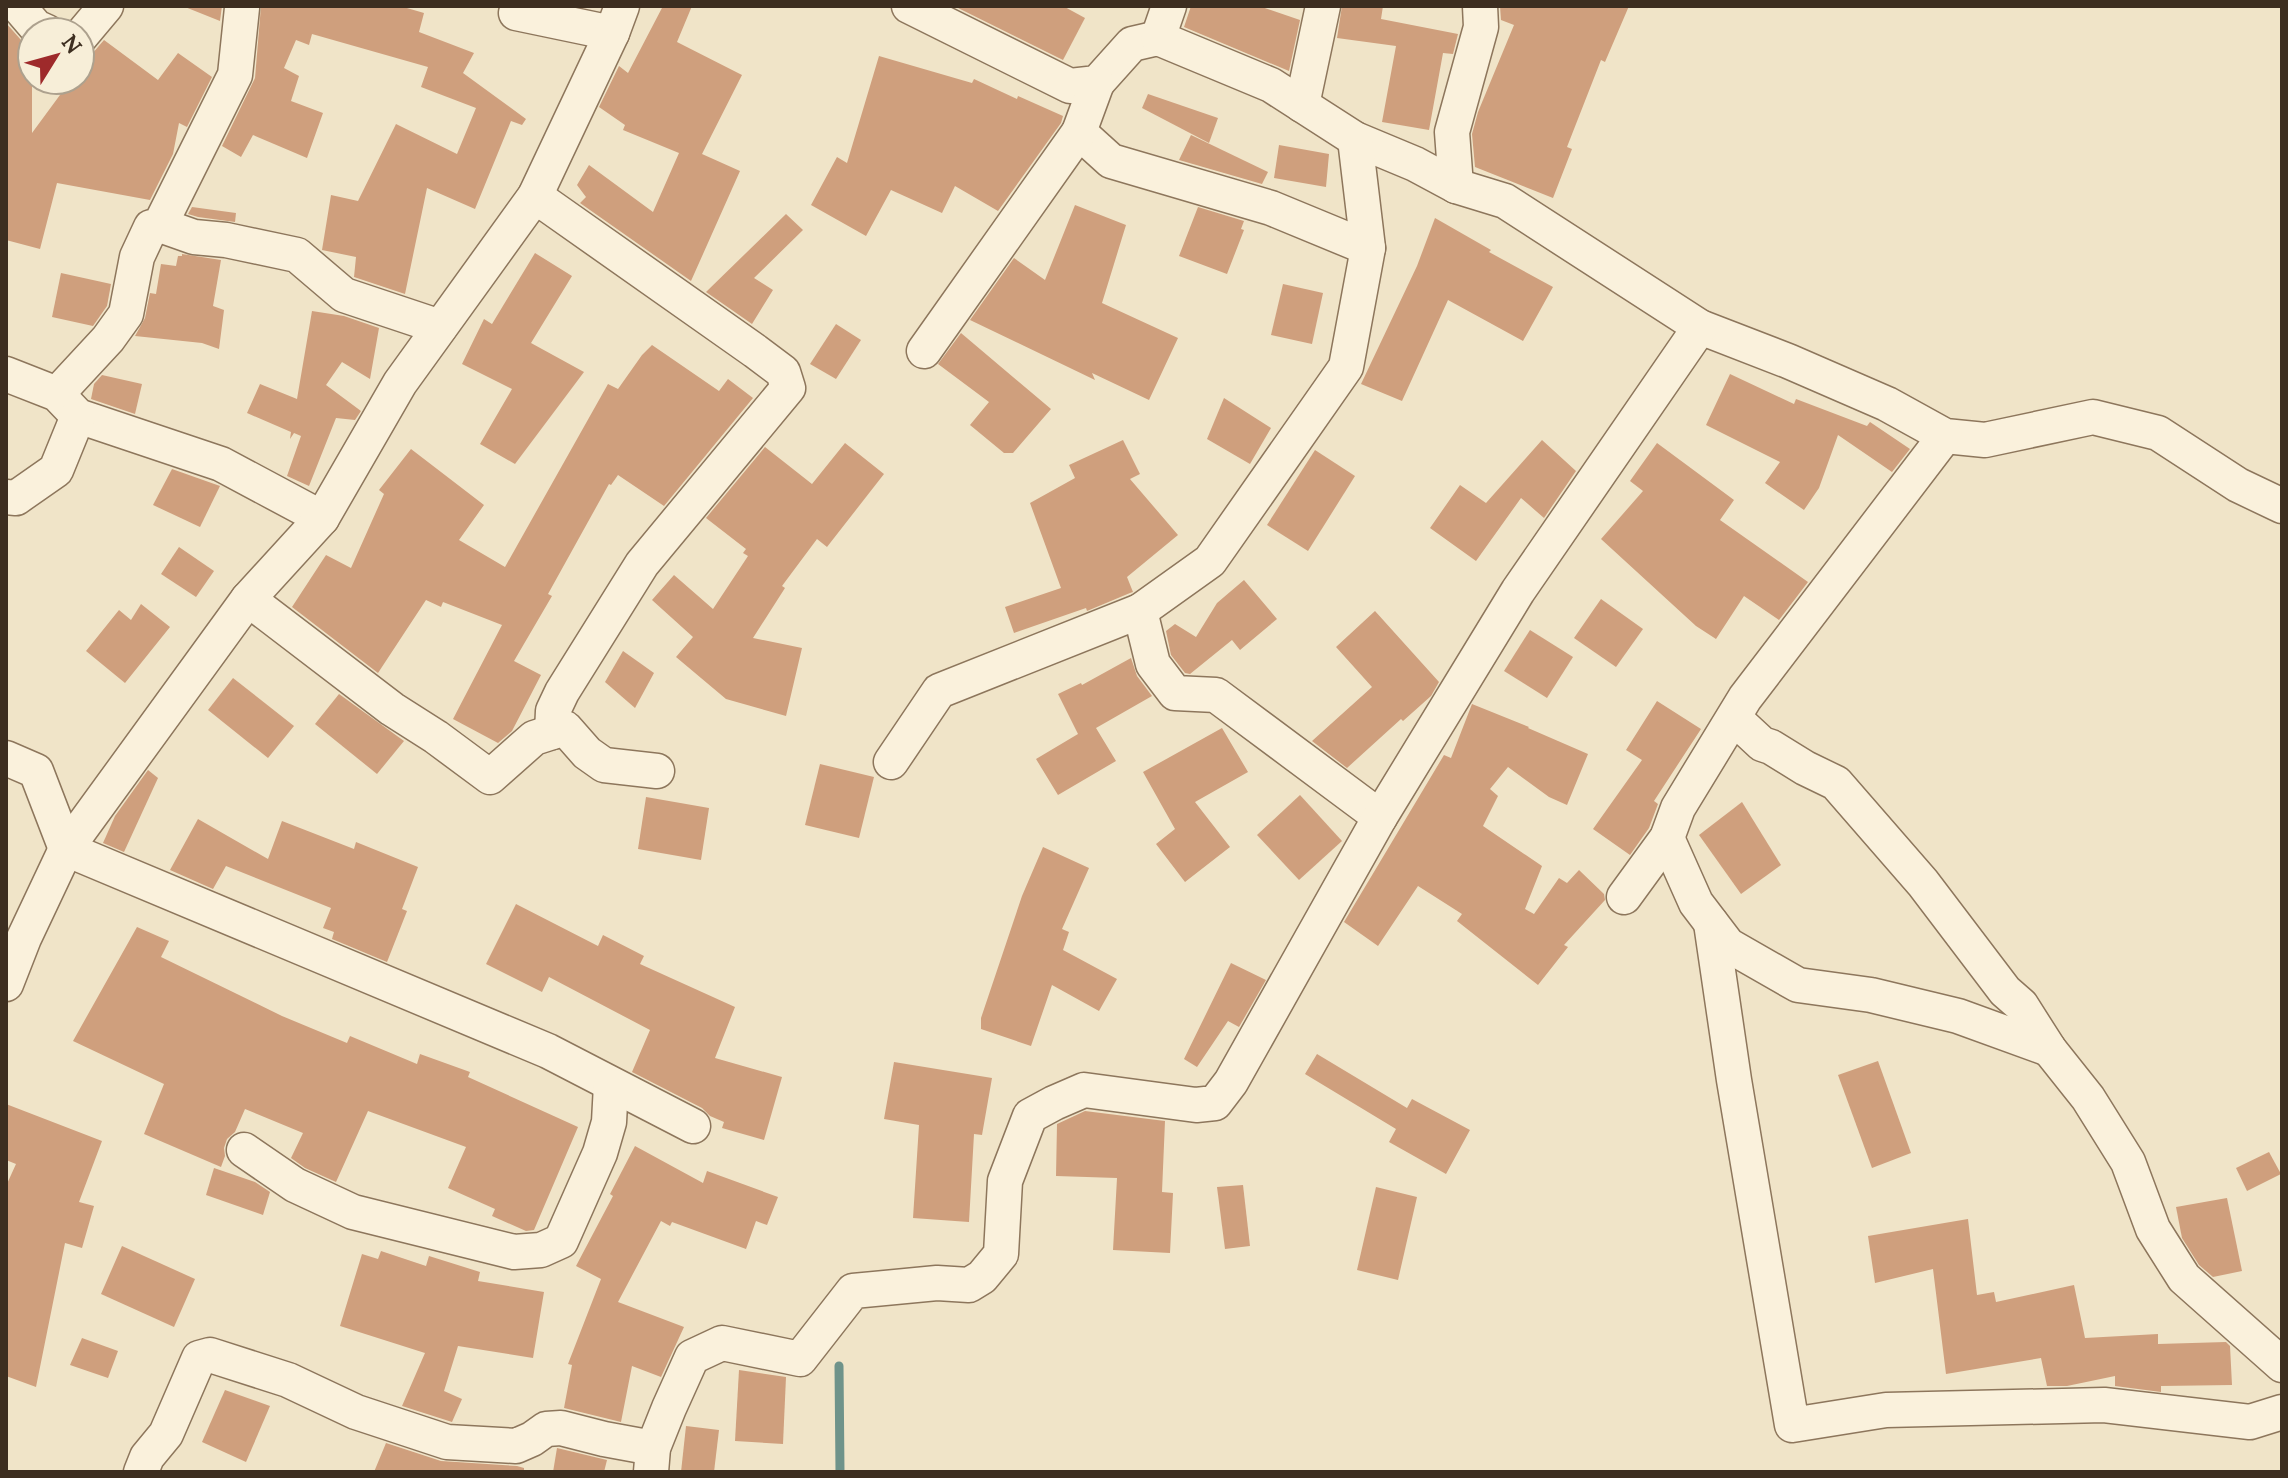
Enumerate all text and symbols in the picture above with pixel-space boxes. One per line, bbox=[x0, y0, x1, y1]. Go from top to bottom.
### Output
north arrow bbox=[16, 16, 96, 96]
text: N bbox=[56, 29, 88, 59]

